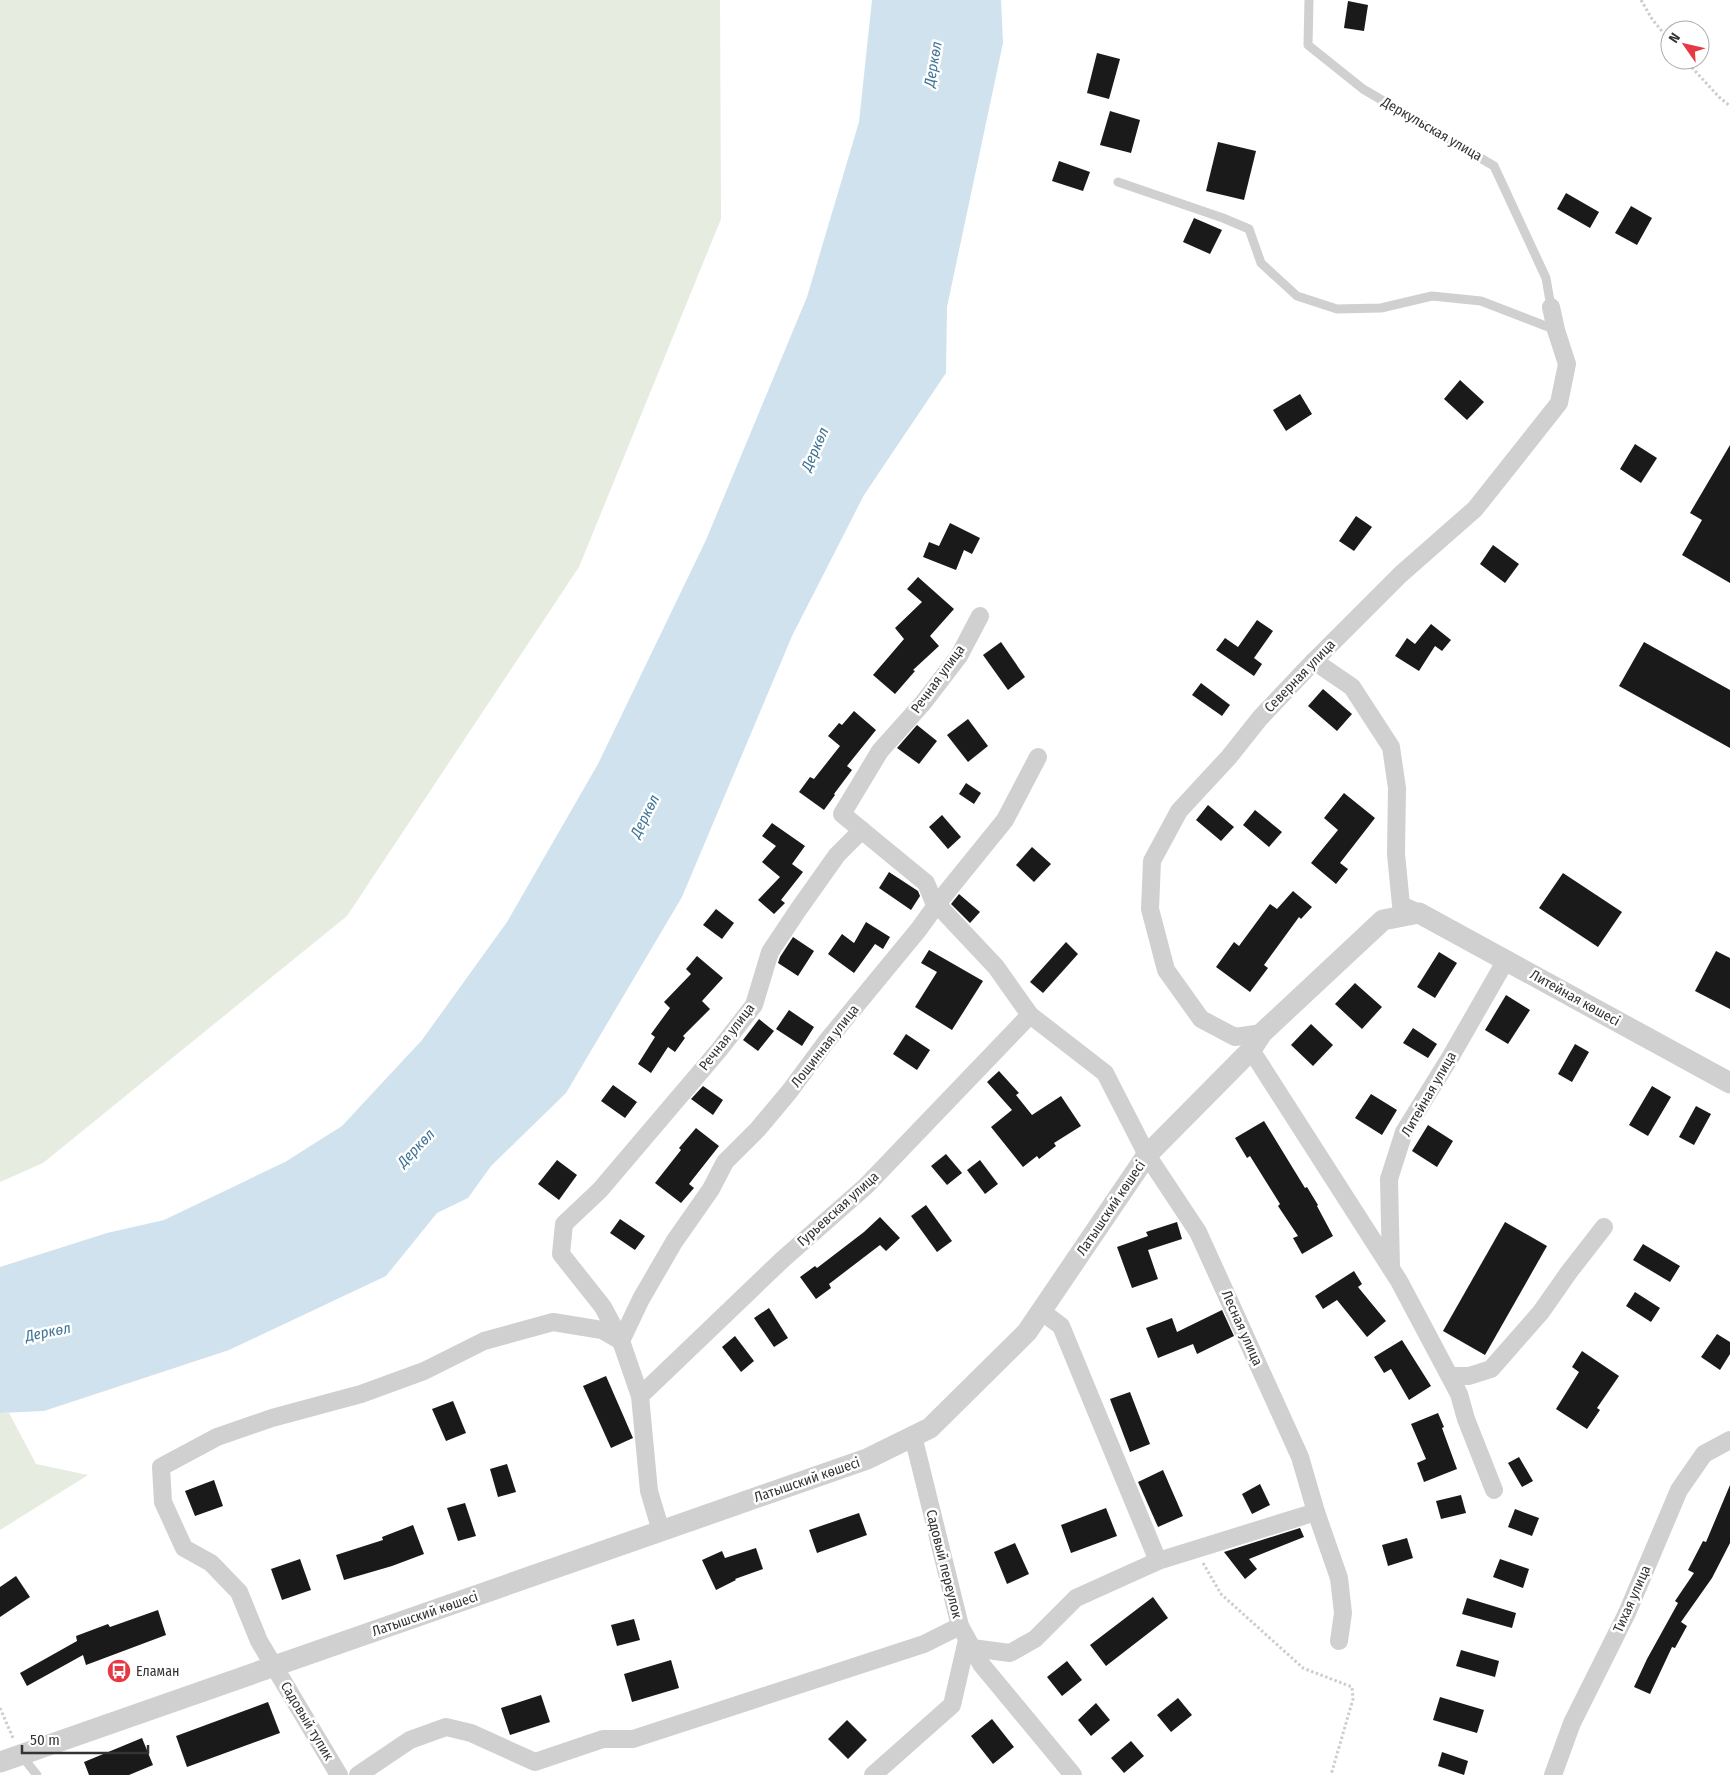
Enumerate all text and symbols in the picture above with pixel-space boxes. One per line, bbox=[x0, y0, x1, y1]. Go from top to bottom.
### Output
north arrow bbox=[1660, 20, 1710, 70]
text: N bbox=[1665, 30, 1684, 46]
water label: Деркөл bbox=[920, 40, 946, 90]
street label: Деркульская улица bbox=[1378, 93, 1485, 165]
water label: Деркөл bbox=[797, 424, 833, 475]
street label: Северная улица bbox=[1261, 636, 1339, 716]
street label: Речная улица bbox=[908, 641, 969, 717]
water label: Деркөл bbox=[626, 791, 664, 842]
street label: Литейная көшесі bbox=[1527, 966, 1623, 1030]
street label: Речная улица bbox=[696, 1000, 759, 1074]
street label: Лощинная улица bbox=[787, 1001, 863, 1091]
street label: Литейная улица bbox=[1398, 1048, 1460, 1139]
water label: Деркөл bbox=[392, 1125, 439, 1172]
street label: Латышский көшесі bbox=[1073, 1157, 1149, 1259]
street label: Гурьевская улица bbox=[794, 1168, 882, 1250]
street label: Лесная улица bbox=[1218, 1288, 1266, 1368]
water label: Деркөл bbox=[22, 1319, 72, 1346]
street label: Латышский көшесі bbox=[752, 1454, 862, 1506]
street label: Садовый переулок bbox=[922, 1508, 966, 1620]
street label: Тихая улица bbox=[1610, 1563, 1654, 1635]
street label: Латышский көшесі bbox=[370, 1588, 480, 1640]
bus stop icon: Еламан bbox=[106, 1658, 132, 1684]
place label: Еламан bbox=[136, 1663, 179, 1680]
street label: Садовый тупик bbox=[277, 1679, 337, 1764]
scale bar bbox=[22, 1722, 149, 1754]
text: 50 m bbox=[30, 1731, 60, 1749]

